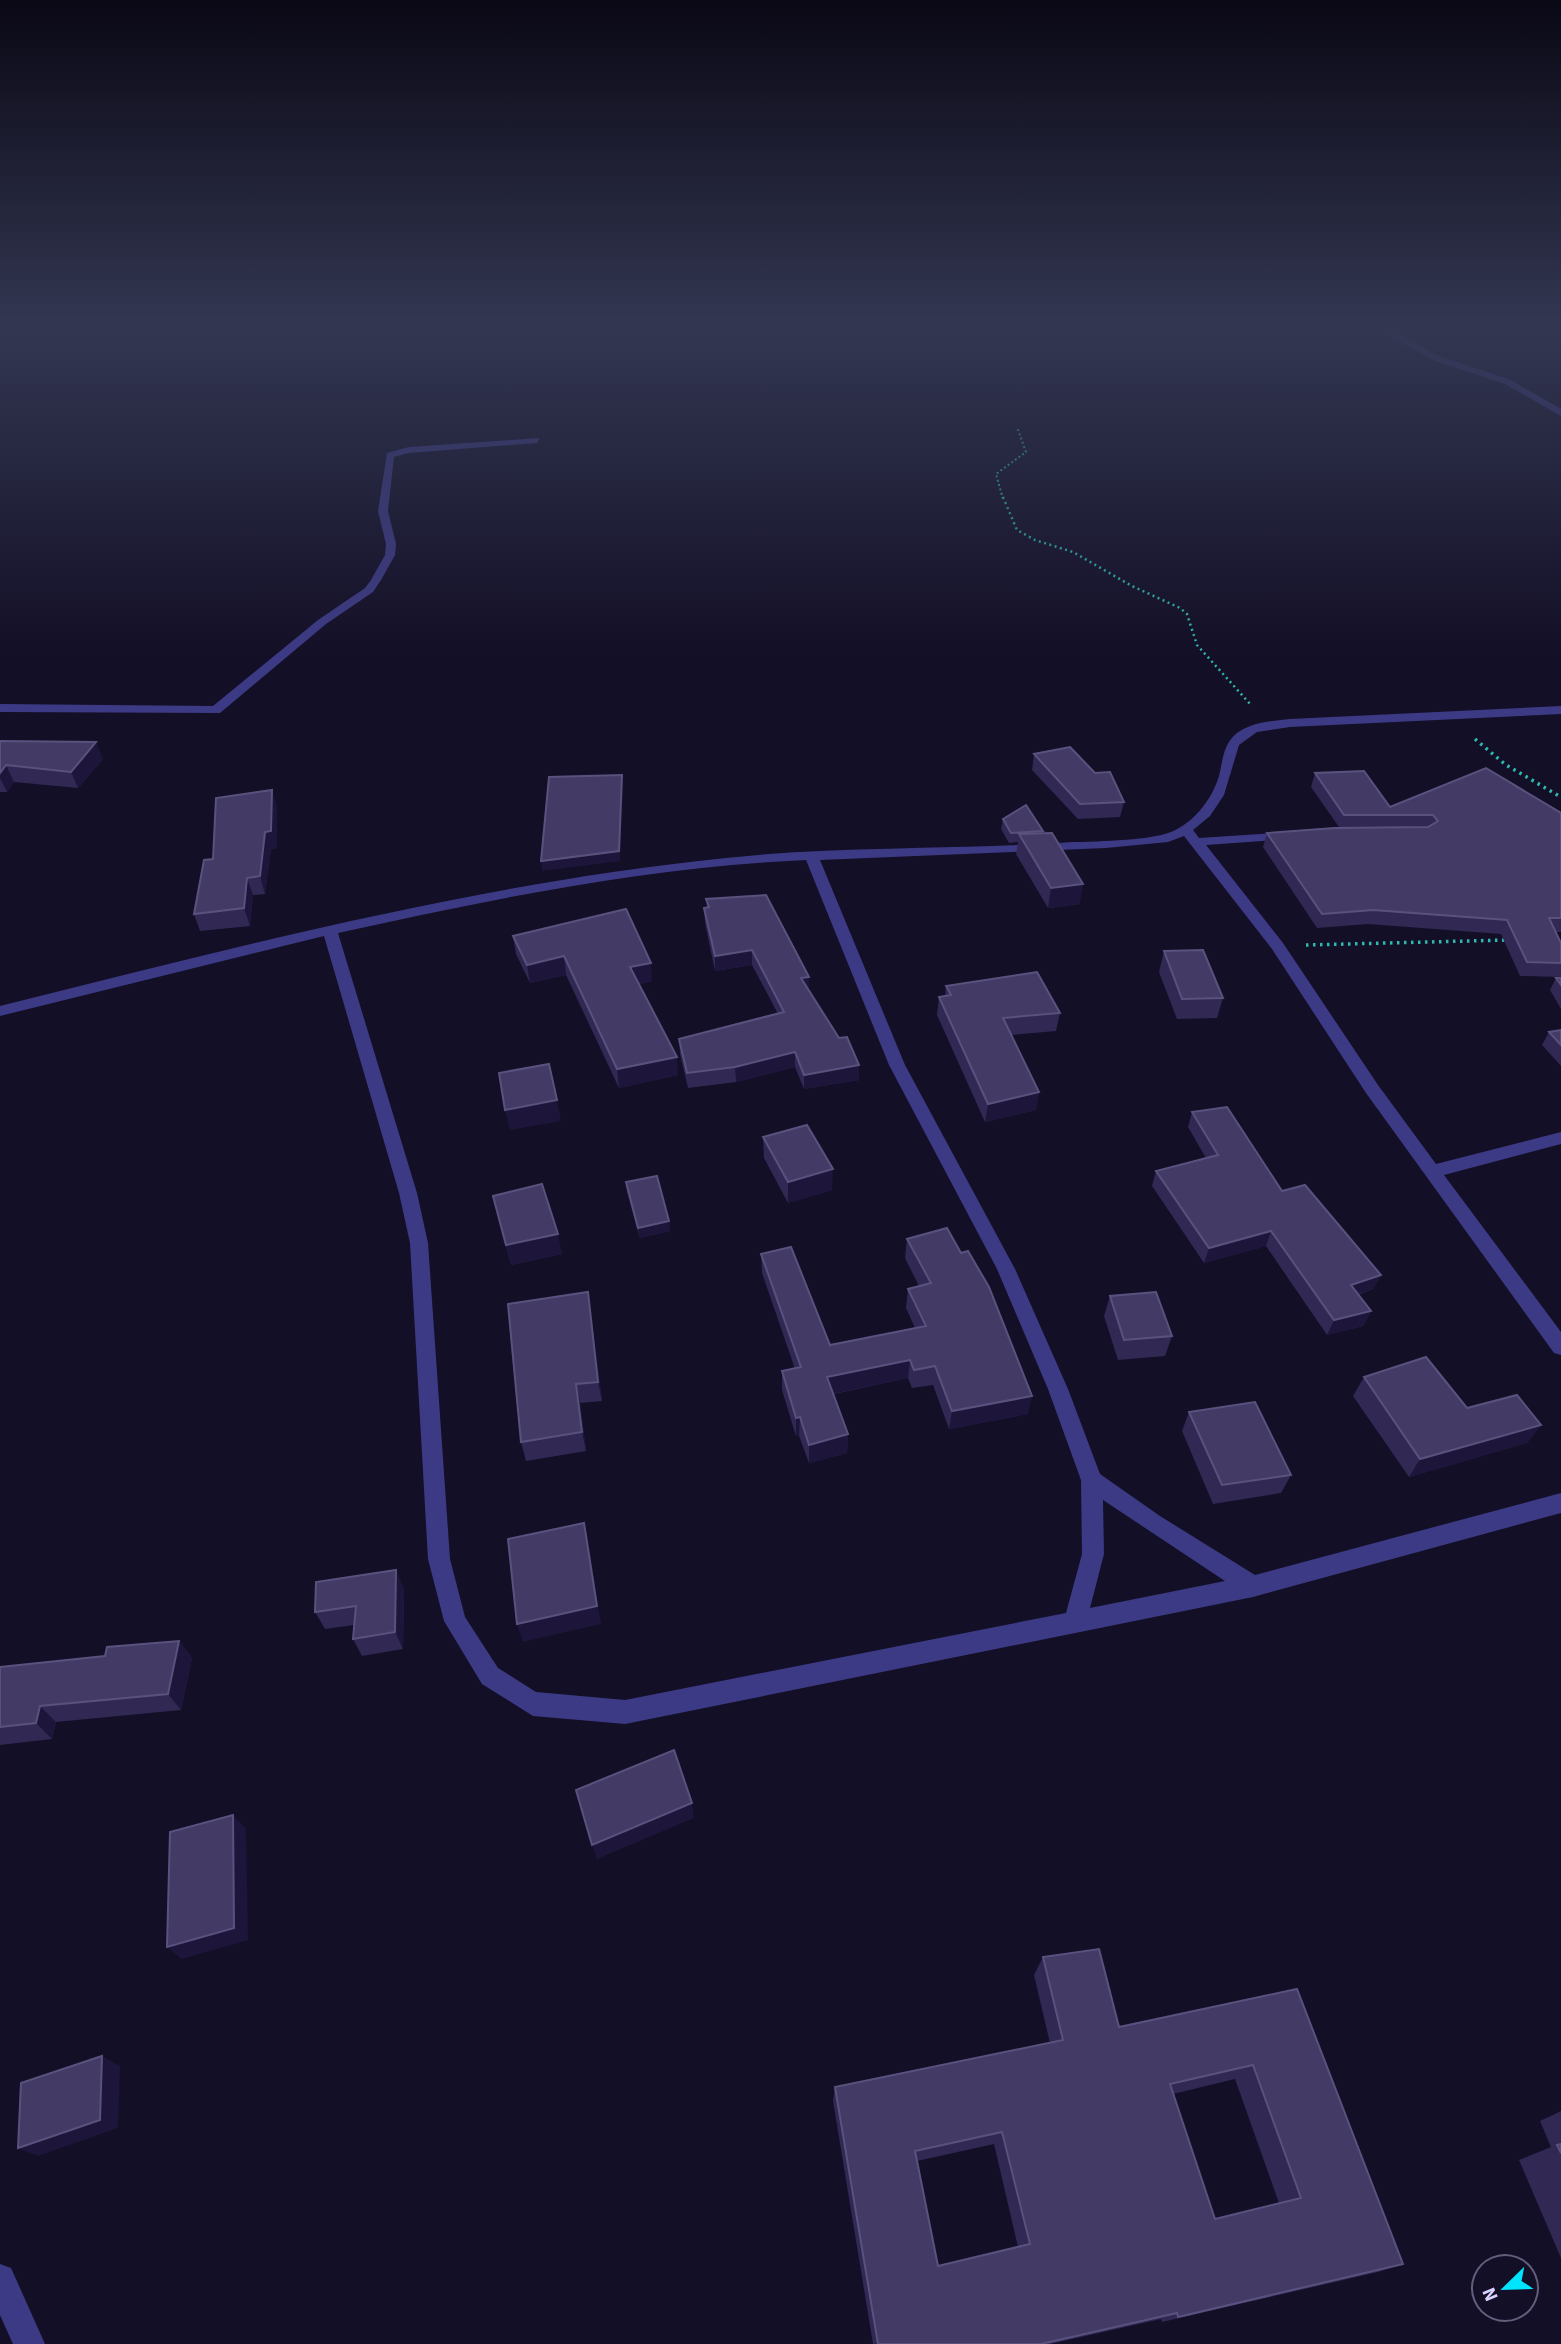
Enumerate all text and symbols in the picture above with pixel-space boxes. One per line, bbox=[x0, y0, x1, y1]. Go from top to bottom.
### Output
north arrow bbox=[1470, 2253, 1540, 2323]
text: N bbox=[1476, 2283, 1506, 2305]

